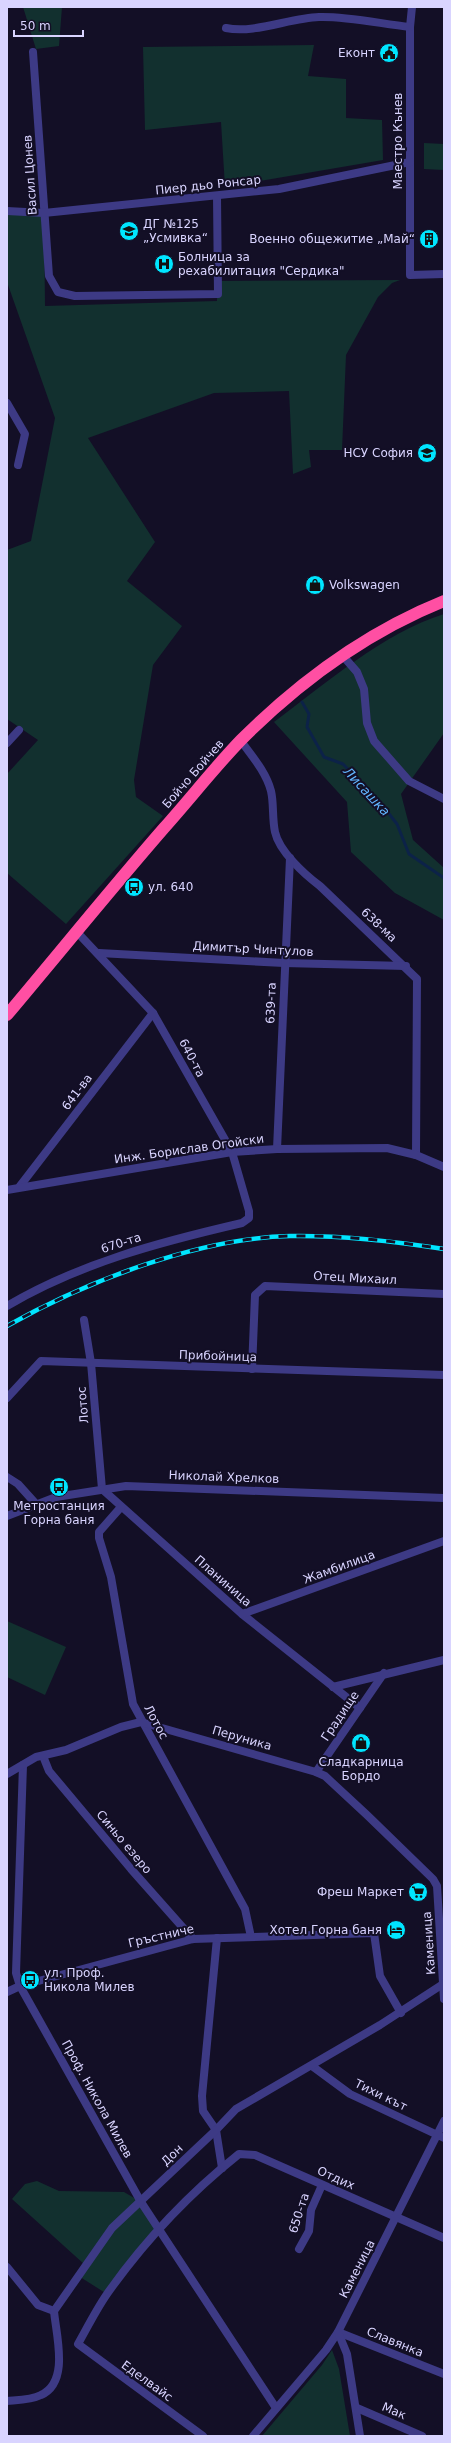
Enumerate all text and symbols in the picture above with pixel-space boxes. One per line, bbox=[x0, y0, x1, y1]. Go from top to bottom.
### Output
scale bar bbox=[14, 12, 83, 38]
text: 50 m bbox=[20, 19, 51, 33]
public building icon: Еконт bbox=[378, 42, 400, 64]
place label: Еконт bbox=[338, 46, 375, 60]
street label: Маестро Кънев bbox=[391, 93, 405, 189]
street label: Васил Цонев bbox=[20, 134, 40, 216]
street label: Пиер дьо Ронсар bbox=[154, 172, 262, 198]
place label: ДГ №125 „Усмивка“ bbox=[143, 217, 208, 245]
school or university icon: ДГ №125 „Усмивка“ bbox=[118, 220, 140, 242]
building icon: Военно общежитие „Май“ bbox=[418, 228, 440, 250]
place label: Военно общежитие „Май“ bbox=[249, 232, 415, 246]
place label: Болница за рехабилитация "Сердика" bbox=[178, 250, 345, 278]
hospital icon: Болница за рехабилитация "Сердика" bbox=[153, 253, 175, 275]
school or university icon: НСУ София bbox=[416, 442, 438, 464]
place label: НСУ София bbox=[343, 446, 413, 460]
shop icon: Volkswagen bbox=[304, 574, 326, 596]
place label: Volkswagen bbox=[329, 578, 400, 592]
street label: Бойчо Бойчев bbox=[159, 737, 227, 811]
water label: Лисашка bbox=[340, 763, 393, 819]
bus stop icon: ул. 640 bbox=[123, 876, 145, 898]
place label: ул. 640 bbox=[148, 880, 193, 894]
street label: 638-ма bbox=[358, 905, 400, 945]
street label: Димитър Чинтулов bbox=[192, 939, 314, 959]
street label: 639-та bbox=[263, 982, 279, 1024]
street label: 640-та bbox=[176, 1036, 208, 1080]
street label: 641-ва bbox=[59, 1071, 95, 1113]
street label: Инж. Борислав Огойски bbox=[113, 1132, 265, 1166]
street label: 670-та bbox=[99, 1230, 143, 1256]
street label: Отец Михаил bbox=[313, 1269, 397, 1287]
street label: Прибойница bbox=[179, 1348, 257, 1364]
street label: Лотос bbox=[74, 1386, 92, 1424]
street label: Николай Хрелков bbox=[168, 1468, 280, 1486]
bus stop icon: Метростанция Горна баня bbox=[48, 1476, 70, 1498]
place label: Метростанция Горна баня bbox=[13, 1499, 105, 1527]
street label: Жамбилица bbox=[301, 1548, 377, 1586]
street label: Планиница bbox=[192, 1552, 254, 1610]
street label: Градище bbox=[318, 1688, 362, 1744]
street label: Лотос bbox=[141, 1702, 171, 1742]
street label: Перуника bbox=[211, 1723, 273, 1753]
shop icon: Сладкарница Бордо bbox=[350, 1732, 372, 1754]
place label: Сладкарница Бордо bbox=[318, 1755, 404, 1783]
street label: Синьо езеро bbox=[93, 1807, 155, 1877]
supermarket icon: Фреш Маркет bbox=[407, 1881, 429, 1903]
place label: Фреш Маркет bbox=[317, 1885, 404, 1899]
street label: Каменица bbox=[420, 1911, 438, 1975]
hotel icon: Хотел Горна баня bbox=[385, 1919, 407, 1941]
street label: Гръстниче bbox=[127, 1922, 195, 1950]
place label: Хотел Горна баня bbox=[269, 1923, 382, 1937]
place label: ул. Проф. Никола Милев bbox=[44, 1966, 135, 1994]
bus stop icon: ул. Проф. Никола Милев bbox=[19, 1969, 41, 1991]
street label: Проф. Никола Милев bbox=[59, 2038, 135, 2160]
street label: Тихи кът bbox=[352, 2076, 409, 2114]
street label: Дон bbox=[158, 2141, 186, 2169]
street label: Отдих bbox=[315, 2164, 357, 2192]
street label: 650-та bbox=[286, 2191, 312, 2235]
street label: Каменица bbox=[336, 2238, 378, 2300]
street label: Славянка bbox=[364, 2324, 426, 2360]
street label: Еделвайс bbox=[119, 2358, 175, 2404]
street label: Мак bbox=[380, 2400, 408, 2422]

